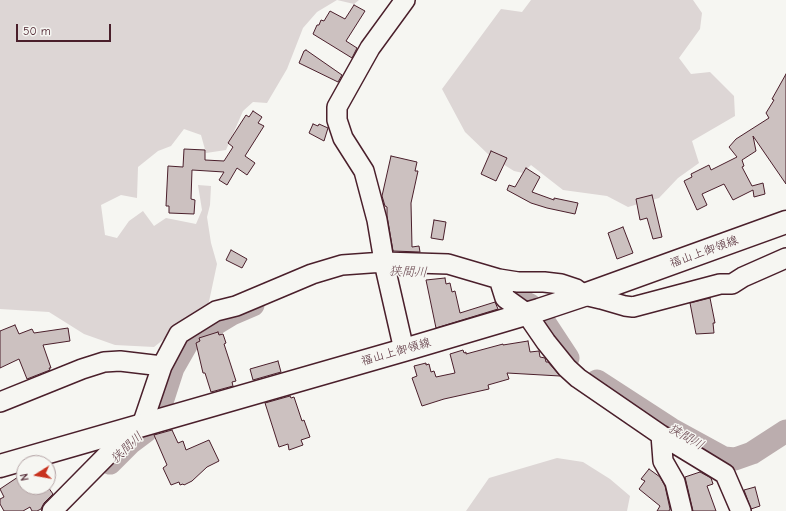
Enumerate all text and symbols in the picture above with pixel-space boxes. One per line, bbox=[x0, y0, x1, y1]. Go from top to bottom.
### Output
scale bar bbox=[18, 16, 113, 42]
text: 50 m bbox=[23, 24, 51, 38]
street label: 福山上御領線 bbox=[668, 233, 740, 271]
water label: 狭間川 bbox=[388, 264, 428, 280]
street label: 福山上御領線 bbox=[359, 335, 433, 369]
water label: 狭間川 bbox=[665, 420, 707, 454]
water label: 狭間川 bbox=[107, 429, 147, 467]
north arrow bbox=[16, 455, 56, 495]
text: N bbox=[18, 472, 32, 482]

